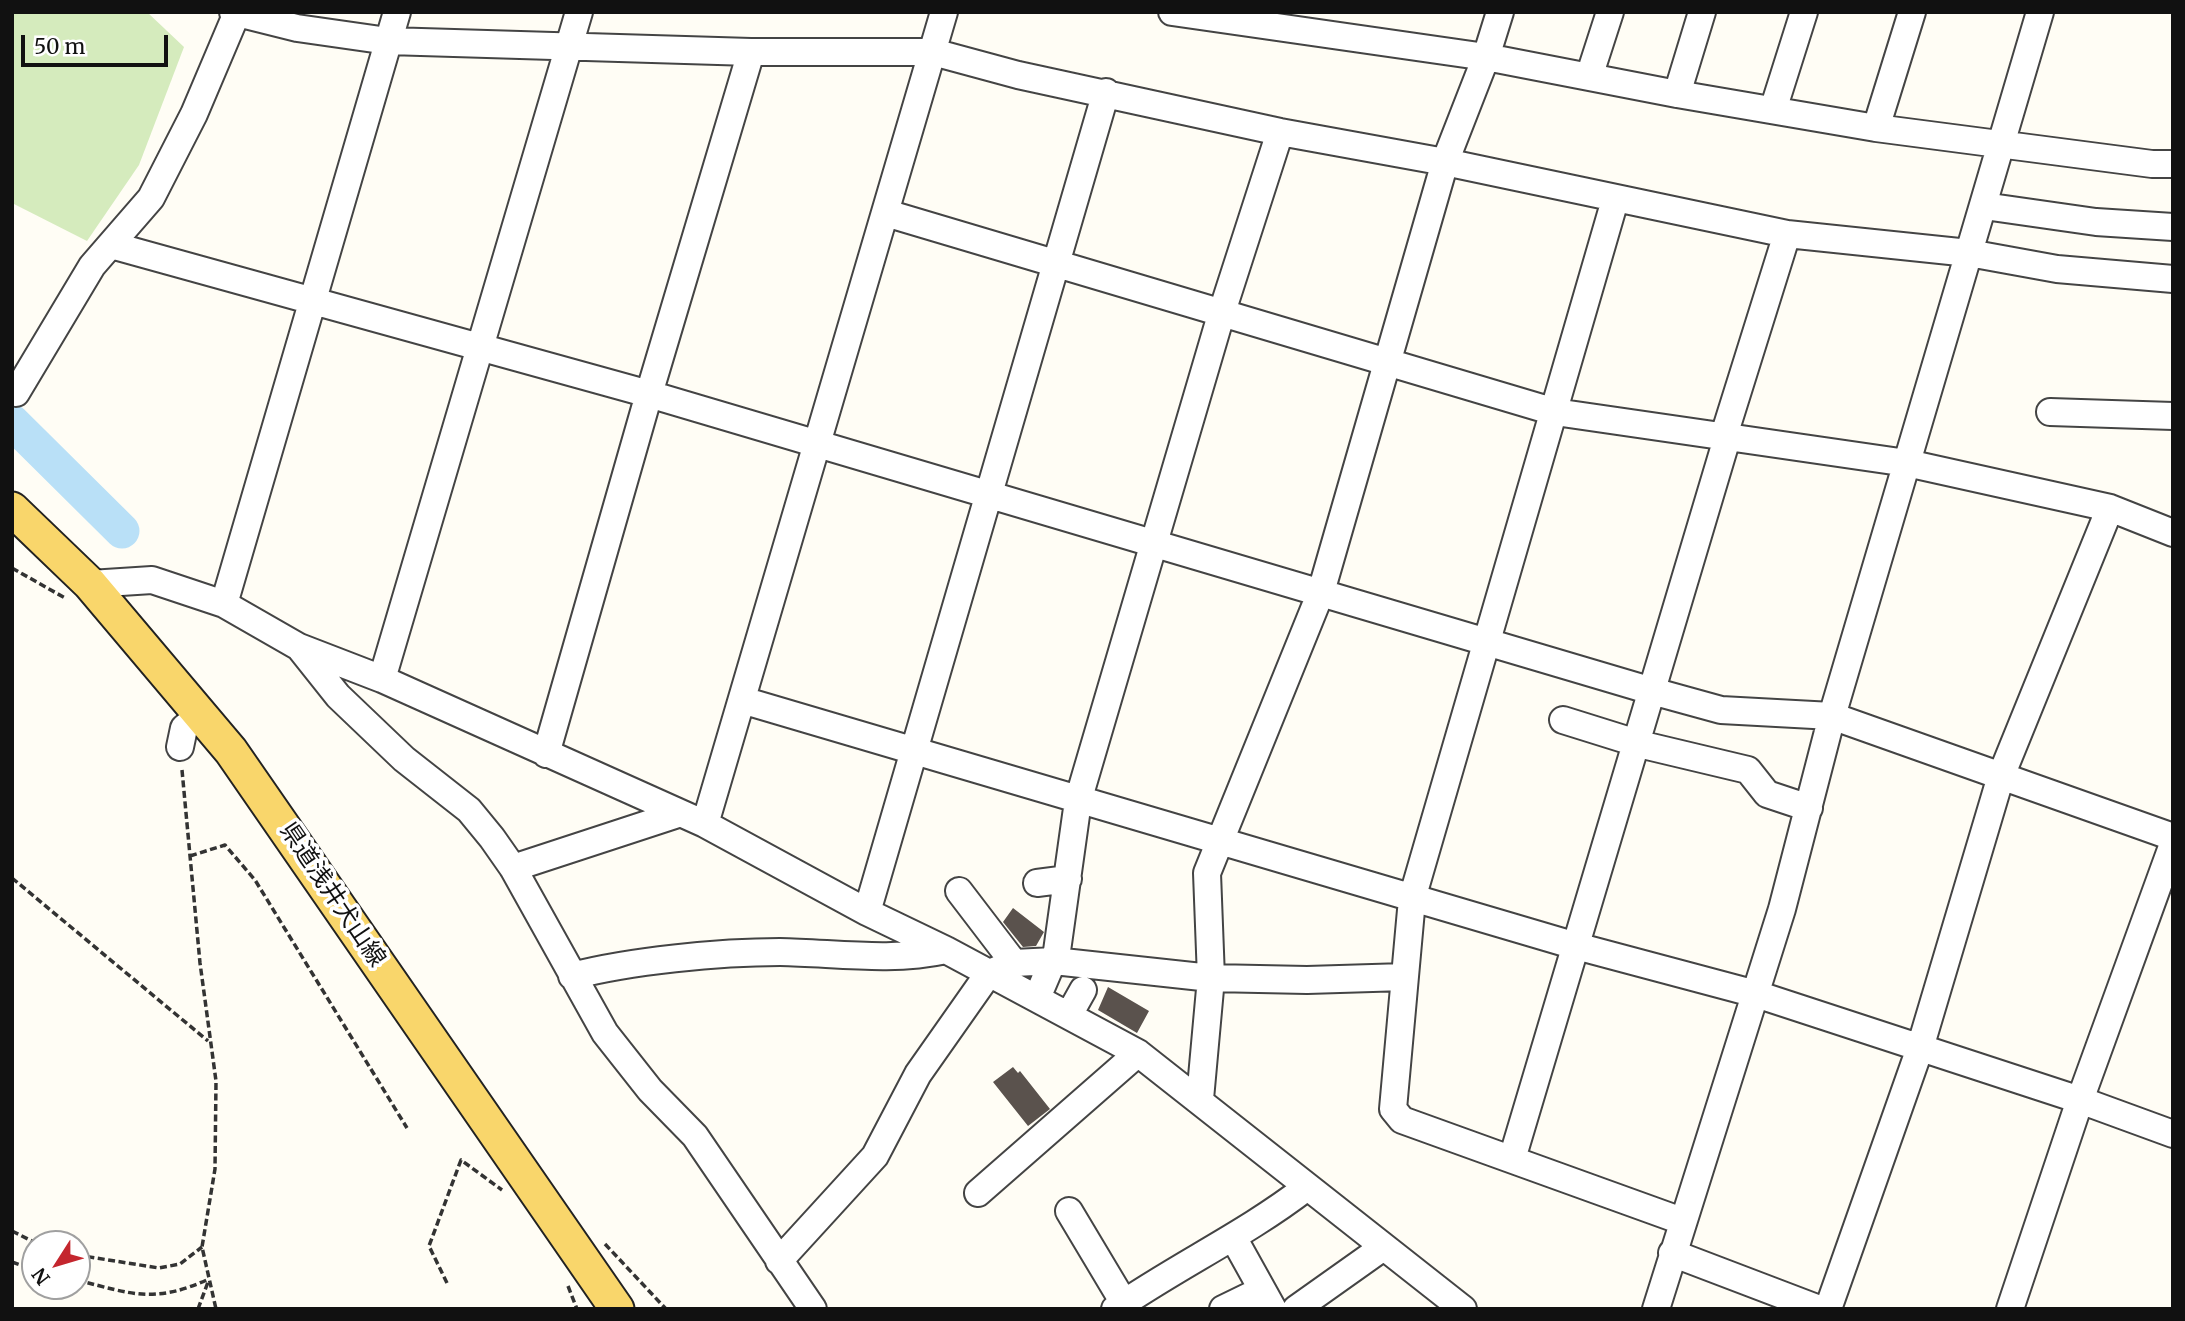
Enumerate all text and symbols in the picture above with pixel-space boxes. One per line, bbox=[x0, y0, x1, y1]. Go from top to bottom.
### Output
scale bar bbox=[24, 21, 172, 65]
text: 50 m bbox=[34, 33, 85, 60]
street label: 県道浅井犬山線 bbox=[273, 817, 391, 973]
north arrow bbox=[21, 1230, 91, 1300]
text: N bbox=[27, 1263, 55, 1290]

